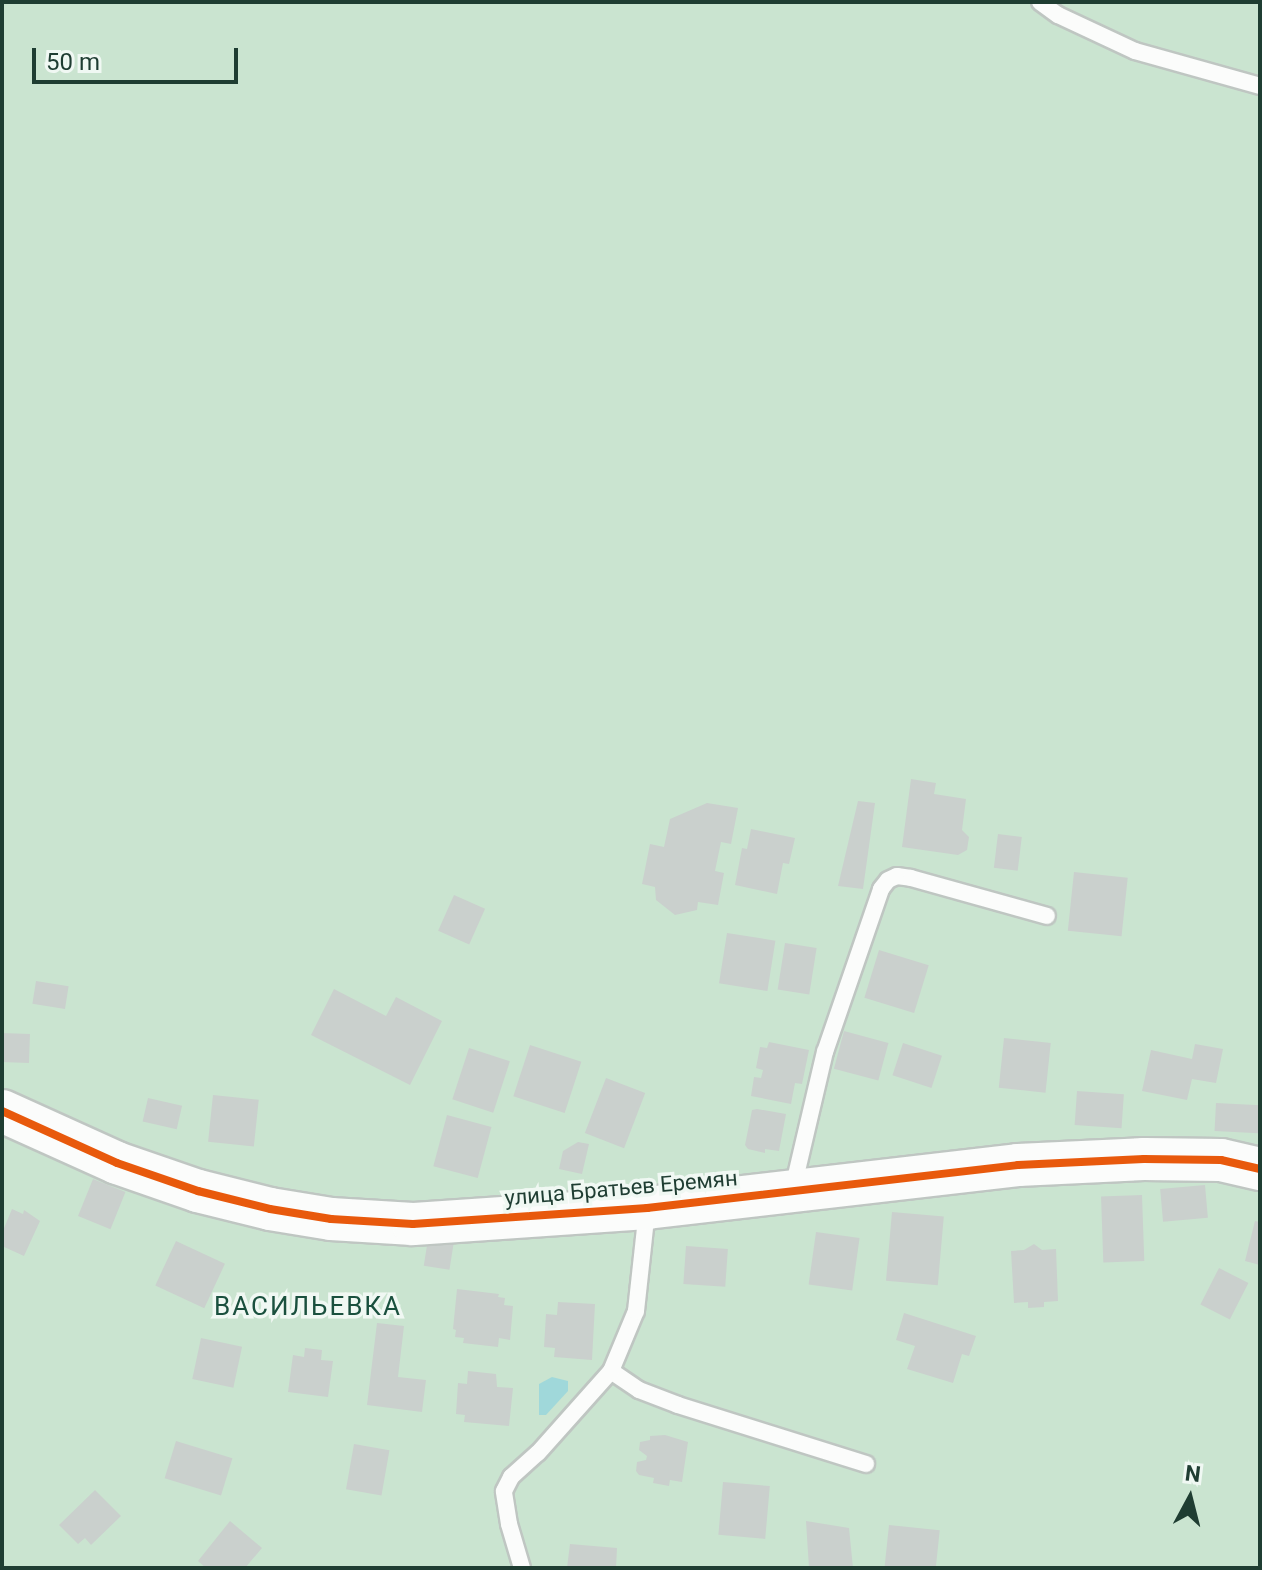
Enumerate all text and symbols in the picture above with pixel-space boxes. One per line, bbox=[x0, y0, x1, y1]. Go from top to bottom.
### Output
scale bar bbox=[36, 32, 242, 82]
text: 50 m bbox=[46, 48, 100, 76]
street label: улица Братьев Еремян bbox=[503, 1165, 739, 1211]
district label: ВАСИЛЬЕВКА bbox=[214, 1291, 402, 1323]
north arrow bbox=[1150, 1458, 1230, 1538]
text: N bbox=[1184, 1460, 1202, 1487]

